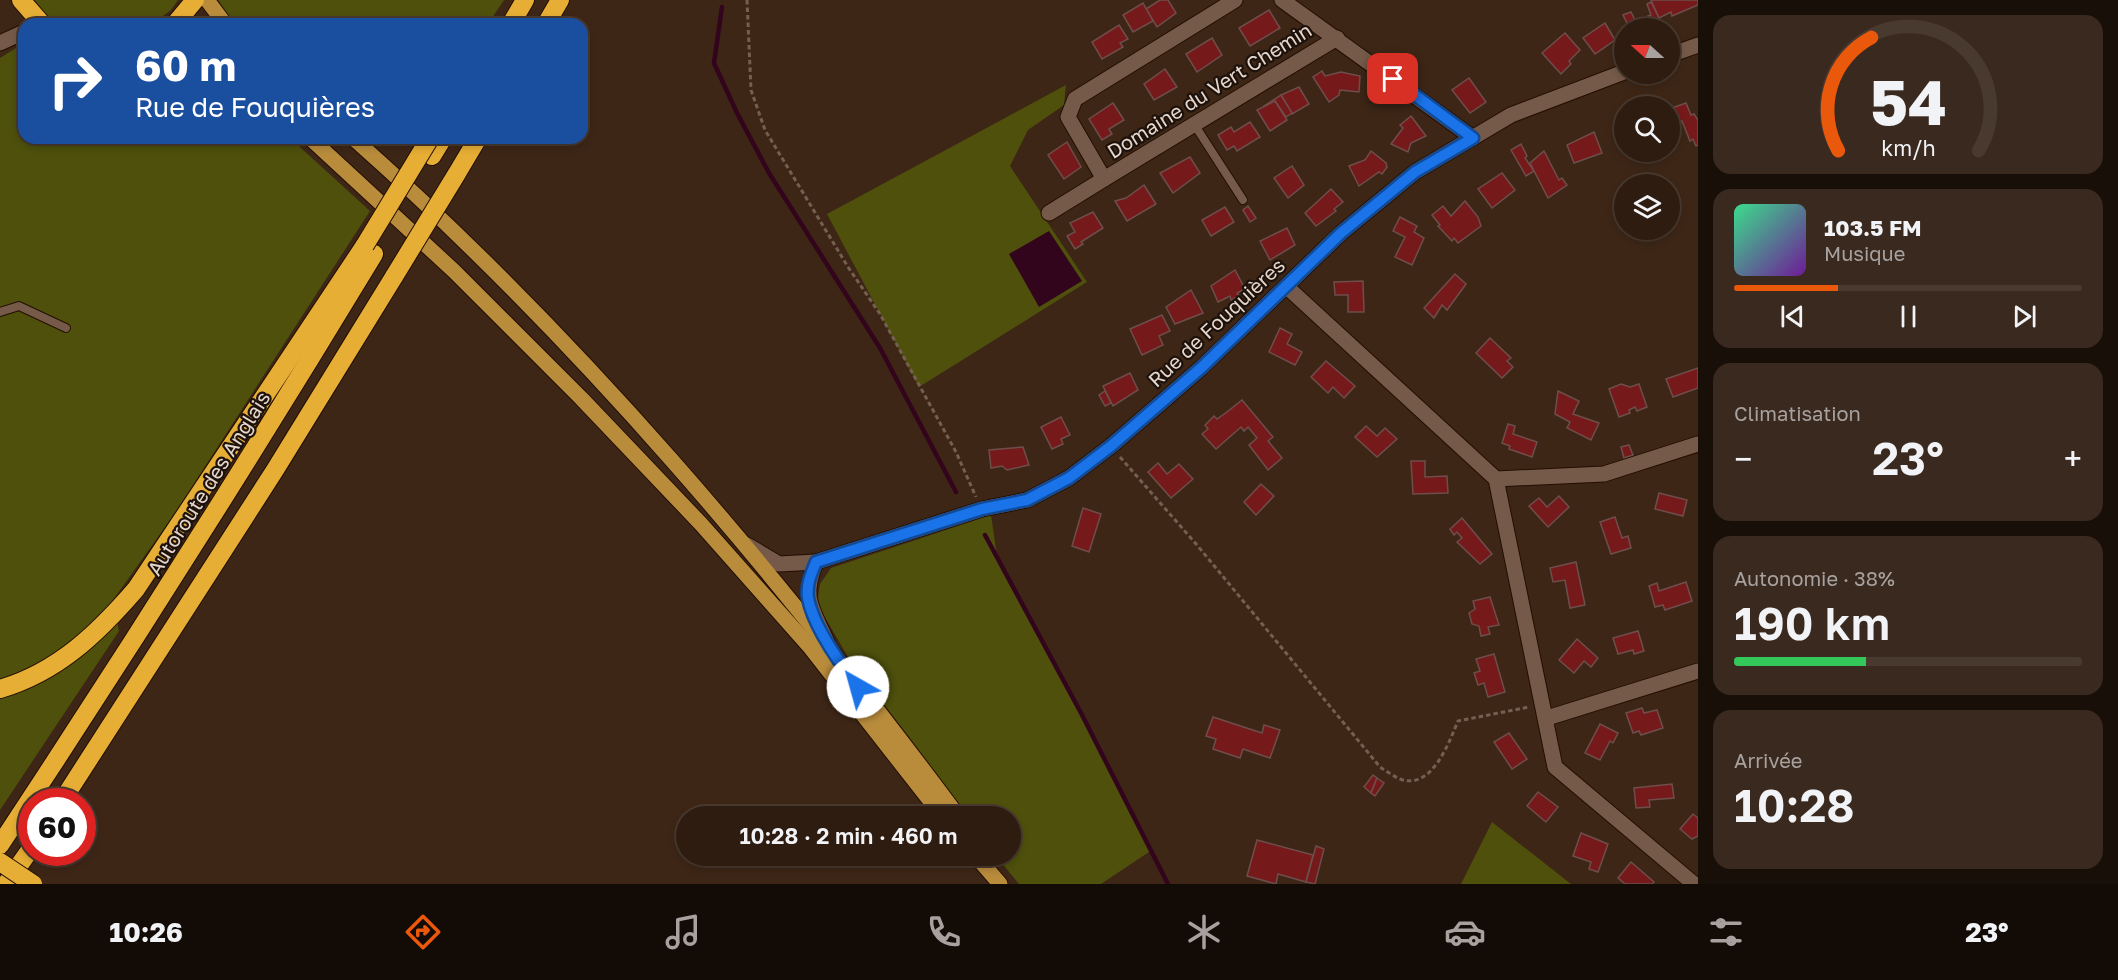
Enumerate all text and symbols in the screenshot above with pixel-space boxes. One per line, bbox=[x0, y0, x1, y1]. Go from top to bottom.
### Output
street label: Domaine du Vert Chemin bbox=[1102, 17, 1316, 163]
north arrow bbox=[1614, 18, 1680, 84]
map controls bbox=[1614, 18, 1680, 240]
text: 60 m bbox=[135, 40, 236, 90]
icon: right bbox=[36, 42, 114, 120]
pin bbox=[1367, 53, 1418, 104]
icon: arrive bbox=[1376, 62, 1409, 95]
text: 54 bbox=[1869, 65, 1947, 140]
text: Rue de Fouquières bbox=[135, 91, 375, 123]
button: search bbox=[1614, 96, 1680, 162]
text: km/h bbox=[1881, 136, 1935, 162]
button: layers bbox=[1614, 174, 1680, 240]
text: 103.5 FM bbox=[1824, 214, 1922, 241]
text: Musique bbox=[1824, 241, 1905, 265]
street label: Rue de Fouquières bbox=[1143, 253, 1289, 391]
icon: previous bbox=[1776, 300, 1809, 333]
icon: pause bbox=[1892, 300, 1925, 333]
icon: next bbox=[2008, 300, 2041, 333]
street label: Autoroute des Anglais bbox=[142, 387, 274, 579]
text: Climatisation bbox=[1734, 401, 1861, 425]
text: 23° bbox=[1872, 431, 1944, 485]
text: − bbox=[1734, 439, 1752, 478]
text: + bbox=[2064, 439, 2082, 478]
text: Autonomie · 38% bbox=[1734, 566, 1895, 590]
text: 190 km bbox=[1734, 596, 1890, 650]
position arrow bbox=[826, 655, 890, 719]
text: Arrivée bbox=[1734, 748, 1802, 772]
text: 10:28 bbox=[1734, 778, 1855, 832]
speed limit sign: 60 bbox=[18, 788, 96, 866]
text: 10:28 · 2 min · 460 m bbox=[739, 822, 958, 849]
icon: directions bbox=[402, 911, 444, 953]
icon: music bbox=[662, 911, 704, 953]
icon: phone bbox=[923, 911, 965, 953]
icon: climate bbox=[1183, 911, 1225, 953]
icon: car bbox=[1444, 911, 1486, 953]
icon: filters bbox=[1705, 911, 1747, 953]
text: 10:26 bbox=[109, 916, 183, 948]
text: 23° bbox=[1965, 916, 2009, 948]

